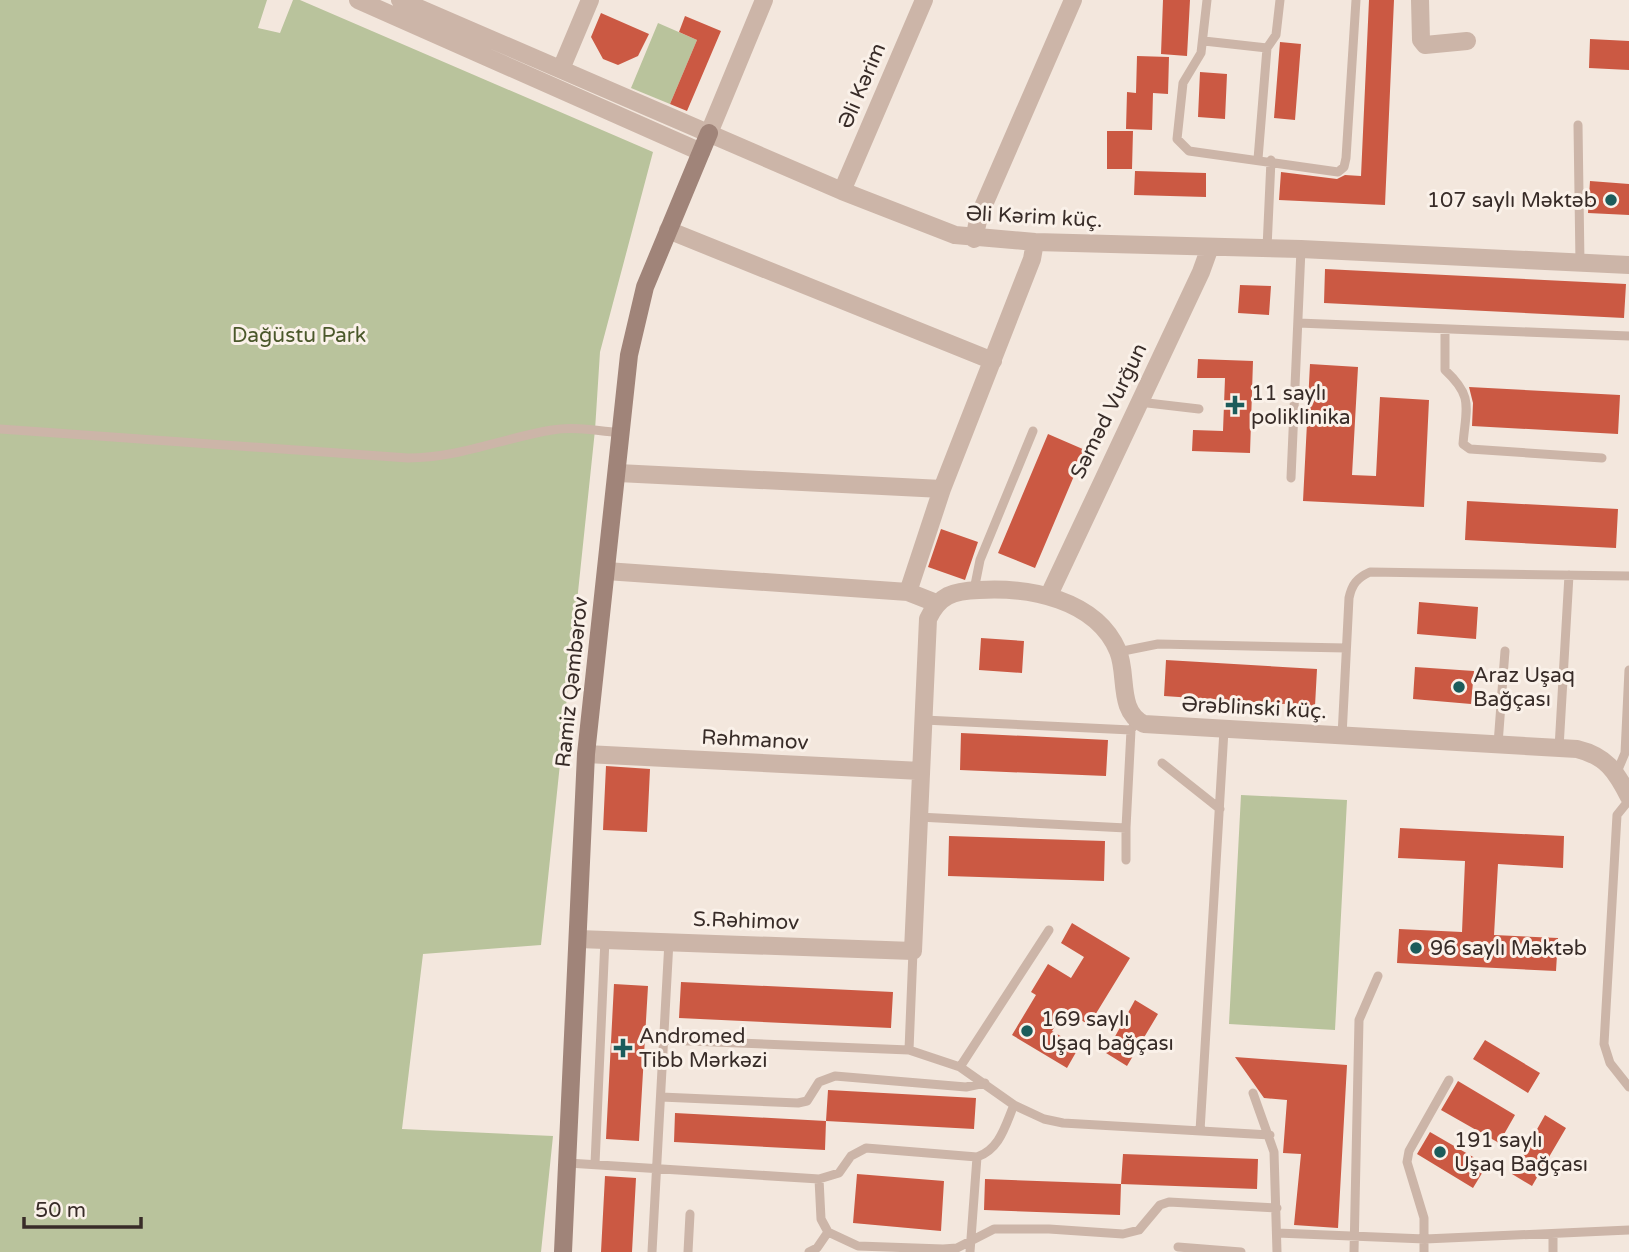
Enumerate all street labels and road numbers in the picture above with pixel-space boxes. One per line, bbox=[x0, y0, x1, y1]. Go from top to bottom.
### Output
street label: Əli Kərim bbox=[833, 39, 891, 133]
street label: Əli Kərim küç. bbox=[965, 201, 1103, 233]
street label: Səməd Vurğun bbox=[1065, 339, 1153, 483]
street label: Ramiz Qəmbərov bbox=[551, 595, 593, 769]
street label: Ərəblinski küç. bbox=[1181, 692, 1327, 724]
street label: Rəhmanov bbox=[701, 725, 809, 755]
street label: S.Rəhimov bbox=[692, 907, 800, 935]

